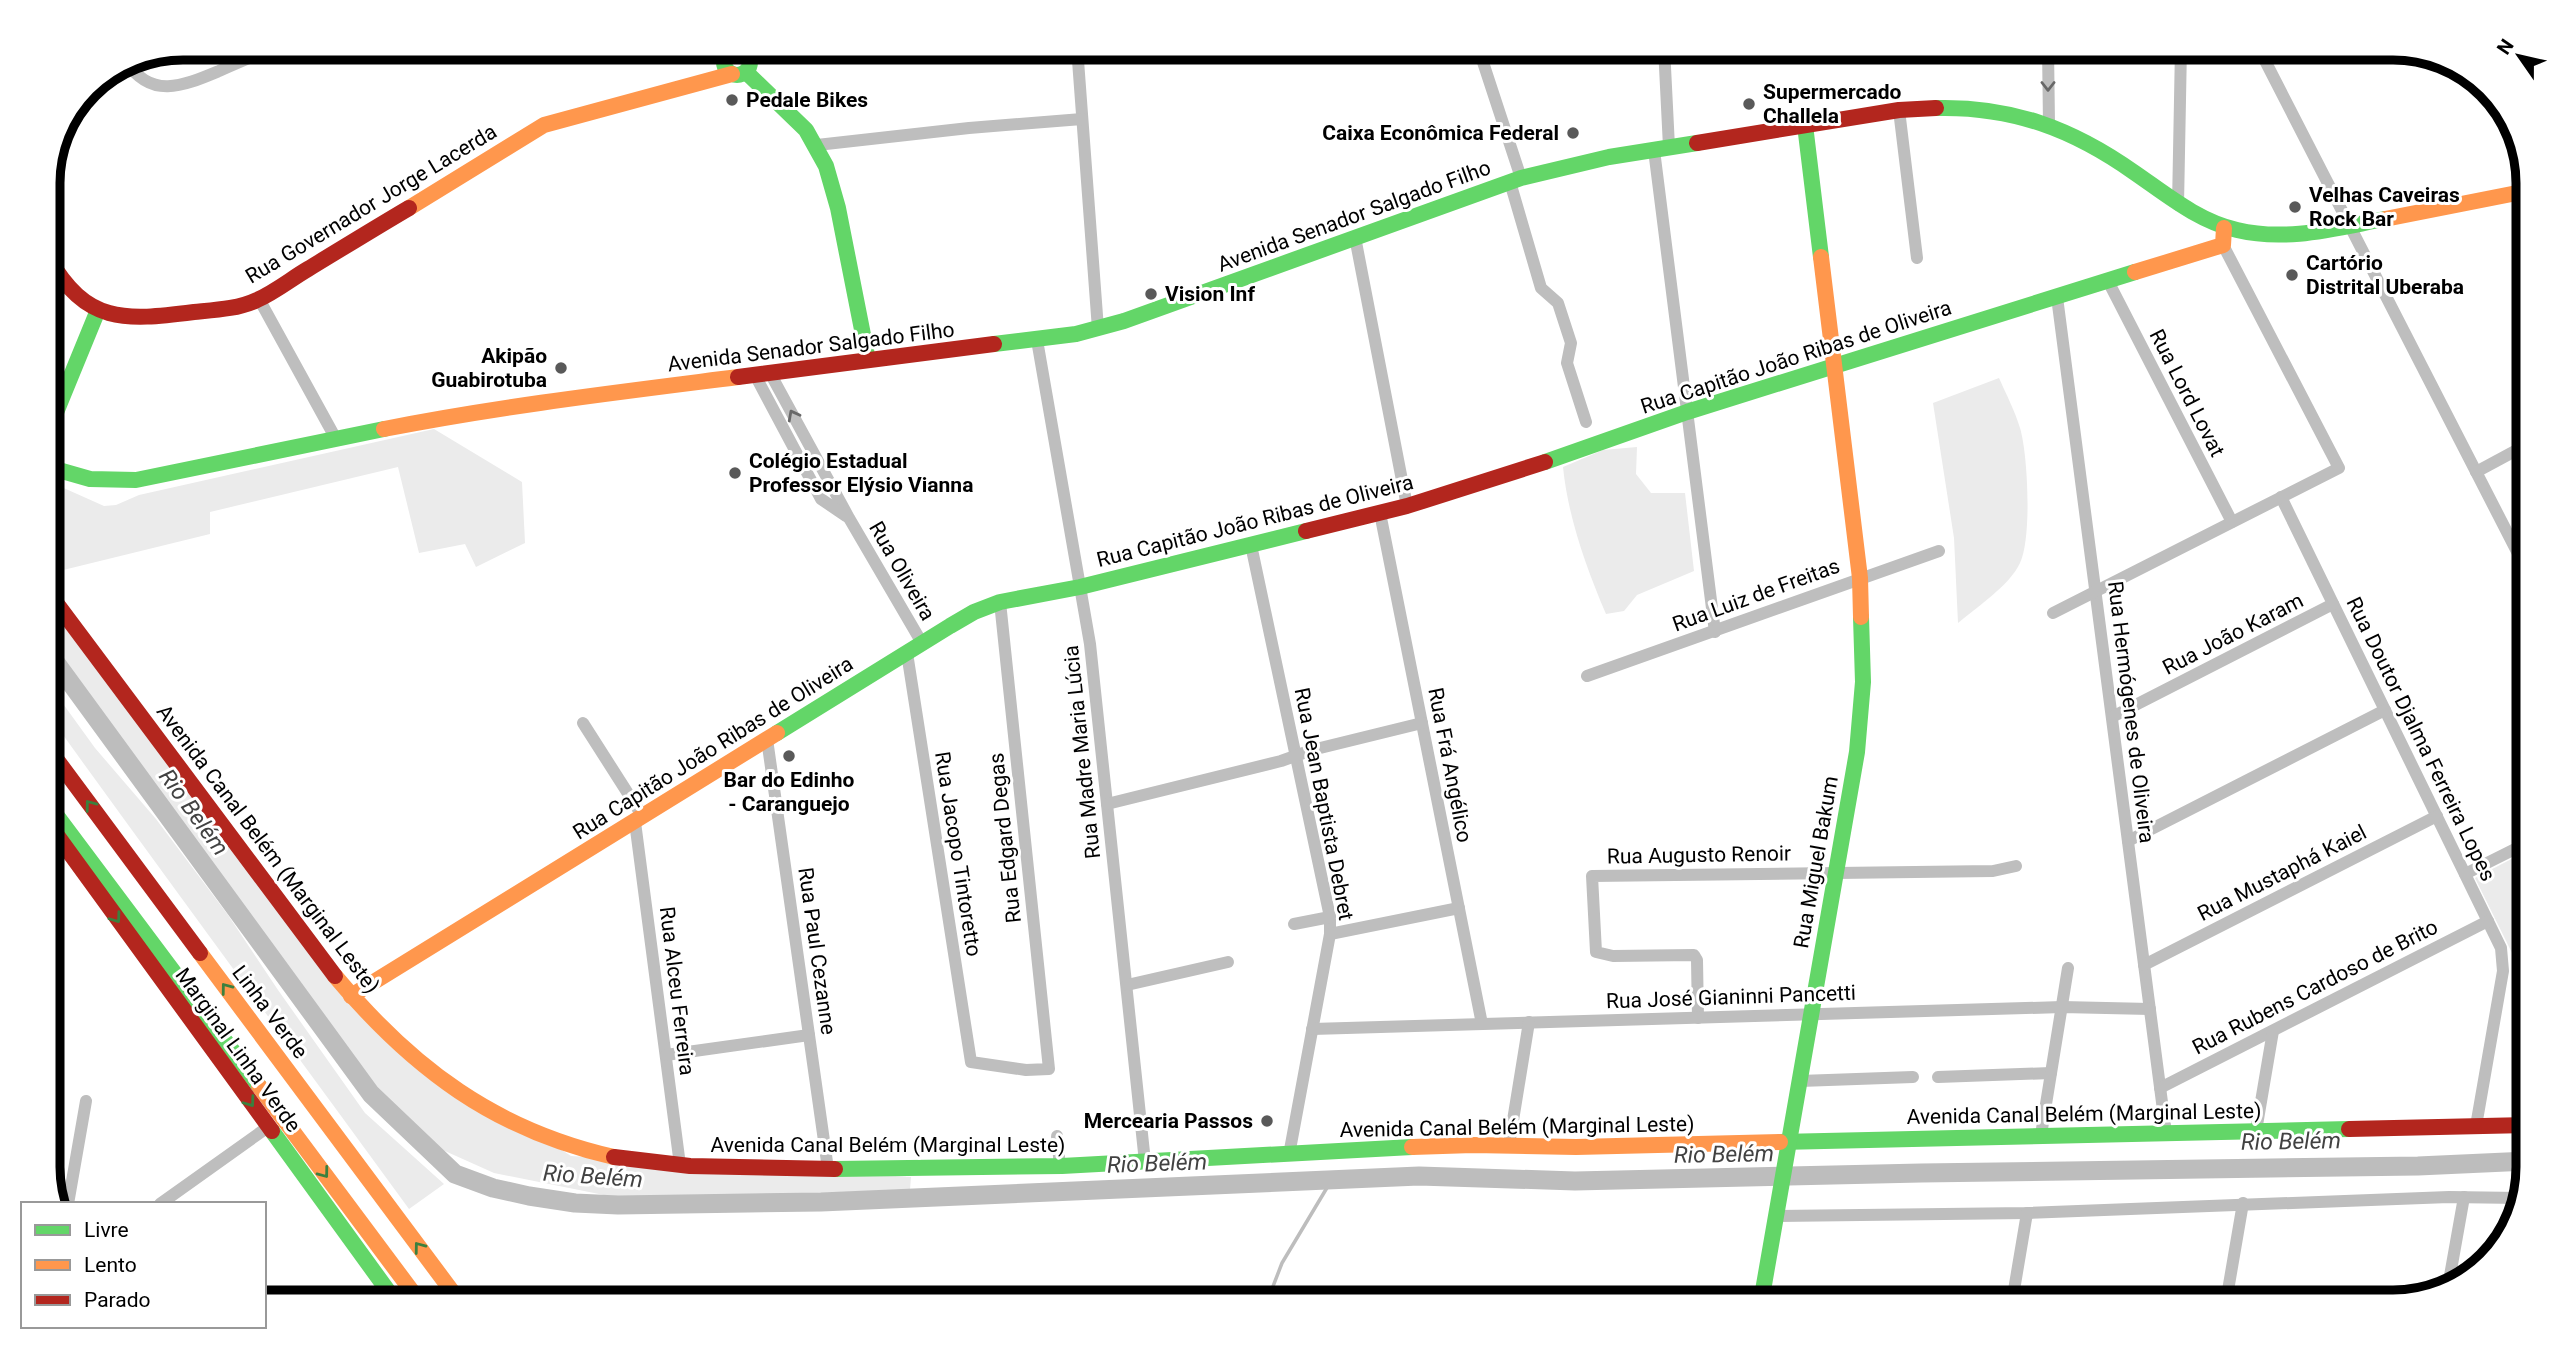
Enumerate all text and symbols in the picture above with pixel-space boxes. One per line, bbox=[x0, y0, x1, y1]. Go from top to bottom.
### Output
north arrow bbox=[2484, 21, 2554, 91]
text: N bbox=[2492, 35, 2519, 59]
place label: Supermercado Challela bbox=[1763, 80, 1902, 128]
one-way arrow bbox=[2041, 81, 2056, 92]
place label: Pedale Bikes bbox=[746, 88, 868, 112]
marker: Pedale Bikes bbox=[724, 92, 740, 108]
marker: Supermercado Challela bbox=[1741, 96, 1757, 112]
street label: Rua Governador Jorge Lacerda bbox=[241, 119, 501, 289]
place label: Caixa Econômica Federal bbox=[1322, 121, 1559, 145]
marker: Caixa Econômica Federal bbox=[1565, 125, 1581, 141]
street label: Avenida Senador Salgado Filho bbox=[1214, 155, 1494, 277]
place label: Velhas Caveiras Rock Bar bbox=[2309, 183, 2460, 231]
marker: Velhas Caveiras Rock Bar bbox=[2287, 199, 2303, 215]
place label: Cartório Distrital Uberaba bbox=[2306, 251, 2464, 299]
marker: Cartório Distrital Uberaba bbox=[2284, 267, 2300, 283]
place label: Vision Inf bbox=[1165, 282, 1255, 306]
marker: Vision Inf bbox=[1143, 286, 1159, 302]
street label: Rua Capitão João Ribas de Oliveira bbox=[1638, 295, 1954, 419]
street label: Avenida Senador Salgado Filho bbox=[666, 317, 956, 377]
street label: Rua Lord Lovat bbox=[2145, 325, 2229, 461]
place label: Akipão Guabirotuba bbox=[431, 344, 547, 392]
marker: Akipão Guabirotuba bbox=[553, 360, 569, 376]
one-way arrow bbox=[788, 410, 801, 422]
place label: Colégio Estadual Professor Elýsio Vianna bbox=[749, 449, 973, 497]
marker: Colégio Estadual Professor Elýsio Vianna bbox=[727, 465, 743, 481]
street label: Rua Capitão João Ribas de Oliveira bbox=[1094, 470, 1416, 572]
street label: Rua Oliveira bbox=[864, 517, 940, 625]
street label: Rua Luiz de Freitas bbox=[1669, 554, 1843, 636]
street label: Rua Hermógenes de Oliveira bbox=[2103, 580, 2159, 844]
street label: Rua João Karam bbox=[2159, 588, 2307, 680]
street label: Rua Doutor Djalma Ferreira Lopes bbox=[2342, 593, 2500, 885]
street label: Rua Madre Maria Lúcia bbox=[1059, 644, 1105, 860]
street label: Rua Capitão João Ribas de Oliveira bbox=[569, 652, 857, 844]
street label: Rua Jean Baptista Debret bbox=[1290, 686, 1358, 922]
street label: Rua Frá Angélico bbox=[1423, 686, 1477, 844]
street label: Avenida Canal Belém (Marginal Leste) bbox=[152, 700, 384, 998]
marker: Bar do Edinho - Caranguejo bbox=[781, 748, 797, 764]
street label: Rua Jacopo Tintoretto bbox=[930, 750, 986, 958]
street label: Rua Edgard Degas bbox=[984, 752, 1026, 924]
water label: Rio Belém bbox=[153, 764, 234, 861]
place label: Bar do Edinho - Caranguejo bbox=[724, 768, 855, 816]
street label: Rua Miguel Bakum bbox=[1789, 774, 1843, 950]
one-way arrow bbox=[86, 800, 98, 813]
street label: Rua Mustaphá Kaiel bbox=[2194, 820, 2370, 926]
street label: Rua Augusto Renoir bbox=[1607, 841, 1791, 869]
street label: Rua Paul Cezanne bbox=[793, 866, 841, 1036]
street label: Rua Alceu Ferreira bbox=[655, 905, 699, 1077]
one-way arrow bbox=[108, 910, 120, 923]
street label: Rua Rubens Cardoso de Brito bbox=[2188, 915, 2442, 1059]
street label: Linha Verde bbox=[227, 961, 313, 1063]
street label: Marginal Linha Verde bbox=[170, 963, 306, 1137]
street label: Rua José Gianinni Pancetti bbox=[1606, 981, 1856, 1013]
one-way arrow bbox=[222, 983, 234, 995]
one-way arrow bbox=[242, 1094, 254, 1107]
street label: Avenida Canal Belém (Marginal Leste) bbox=[1906, 1099, 2262, 1129]
place label: Mercearia Passos bbox=[1084, 1109, 1253, 1133]
street label: Avenida Canal Belém (Marginal Leste) bbox=[1339, 1112, 1695, 1142]
marker: Mercearia Passos bbox=[1259, 1113, 1275, 1129]
water label: Rio Belém bbox=[2241, 1127, 2341, 1156]
street label: Avenida Canal Belém (Marginal Leste) bbox=[711, 1133, 1065, 1157]
water label: Rio Belém bbox=[1674, 1140, 1774, 1169]
water label: Rio Belém bbox=[1107, 1148, 1208, 1179]
water label: Rio Belém bbox=[542, 1160, 644, 1193]
one-way arrow bbox=[316, 1165, 328, 1178]
legend bbox=[21, 1202, 266, 1328]
text: Livre bbox=[84, 1218, 129, 1242]
one-way arrow bbox=[415, 1242, 427, 1255]
text: Lento bbox=[84, 1253, 137, 1277]
text: Parado bbox=[84, 1288, 151, 1312]

